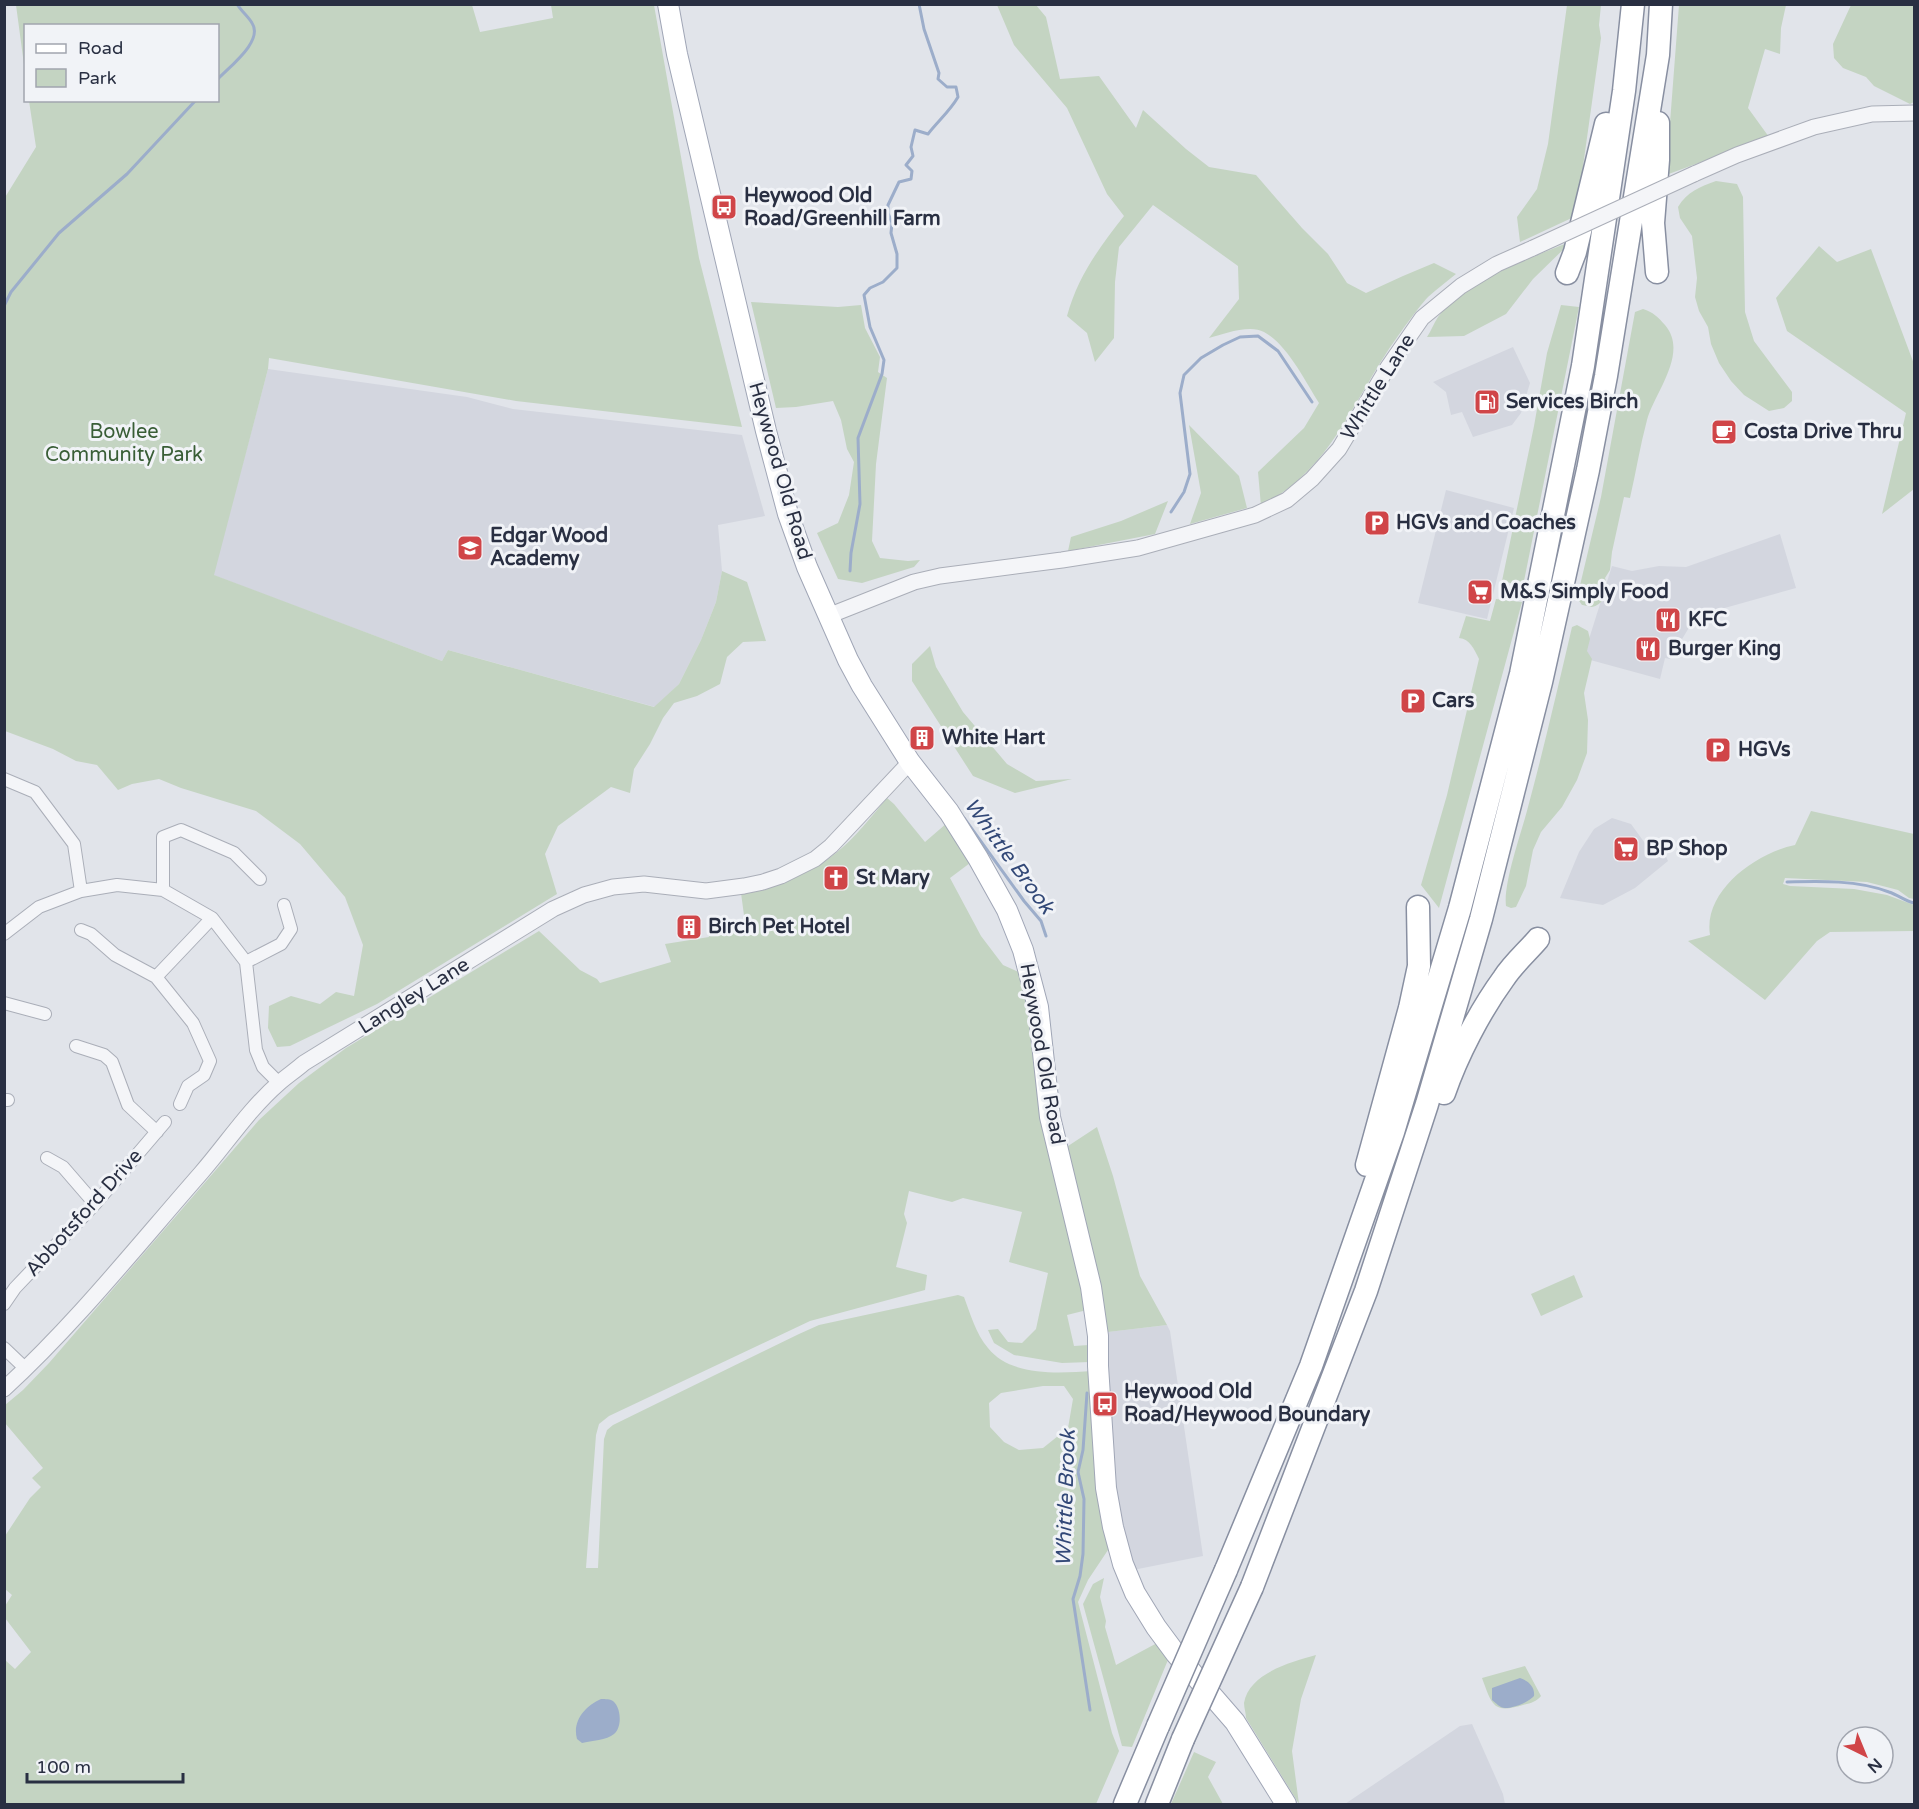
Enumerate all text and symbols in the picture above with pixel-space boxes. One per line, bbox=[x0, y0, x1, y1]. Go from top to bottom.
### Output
legend bbox=[24, 24, 219, 102]
text: Road bbox=[78, 37, 123, 59]
text: Park bbox=[78, 67, 117, 89]
place label: Heywood Old Road/Greenhill Farm bbox=[744, 184, 941, 231]
bus stop icon: Heywood Old Road/Greenhill Farm bbox=[709, 192, 739, 222]
street label: Whittle Lane bbox=[1336, 330, 1420, 444]
street label: Heywood Old Road bbox=[743, 379, 817, 563]
fuel station icon: Services Birch bbox=[1472, 387, 1502, 417]
place label: Services Birch bbox=[1506, 390, 1638, 414]
cafe icon: Costa Drive Thru bbox=[1709, 417, 1739, 447]
park label: Bowlee Community Park bbox=[45, 420, 203, 467]
place label: Costa Drive Thru bbox=[1744, 420, 1902, 444]
parking icon: HGVs and Coaches bbox=[1362, 508, 1392, 538]
place label: HGVs and Coaches bbox=[1396, 511, 1576, 535]
place label: Edgar Wood Academy bbox=[490, 524, 608, 571]
school or university icon: Edgar Wood Academy bbox=[455, 533, 485, 563]
supermarket icon: M&S Simply Food bbox=[1465, 577, 1495, 607]
place label: M&S Simply Food bbox=[1500, 580, 1669, 604]
restaurant icon: KFC bbox=[1653, 605, 1683, 635]
place label: KFC bbox=[1688, 608, 1727, 632]
restaurant icon: Burger King bbox=[1633, 634, 1663, 664]
place label: Burger King bbox=[1668, 637, 1781, 661]
parking icon: Cars bbox=[1398, 686, 1428, 716]
place label: Cars bbox=[1432, 689, 1475, 713]
building icon: White Hart bbox=[907, 723, 937, 753]
place label: White Hart bbox=[942, 726, 1045, 750]
parking icon: HGVs bbox=[1703, 735, 1733, 765]
place label: HGVs bbox=[1738, 738, 1791, 762]
water label: Whittle Brook bbox=[959, 793, 1060, 920]
supermarket icon: BP Shop bbox=[1611, 834, 1641, 864]
place label: BP Shop bbox=[1646, 837, 1728, 861]
church icon: St Mary bbox=[821, 863, 851, 893]
place label: St Mary bbox=[856, 866, 930, 890]
building icon: Birch Pet Hotel bbox=[674, 912, 704, 942]
place label: Birch Pet Hotel bbox=[708, 915, 850, 939]
street label: Langley Lane bbox=[354, 952, 474, 1040]
street label: Heywood Old Road bbox=[1014, 961, 1070, 1147]
street label: Abbotsford Drive bbox=[21, 1144, 147, 1282]
place label: Heywood Old Road/Heywood Boundary bbox=[1124, 1380, 1371, 1427]
bus stop icon: Heywood Old Road/Heywood Boundary bbox=[1090, 1389, 1120, 1419]
water label: Whittle Brook bbox=[1051, 1428, 1081, 1567]
north arrow bbox=[1835, 1725, 1895, 1785]
scale bar bbox=[27, 1746, 183, 1784]
text: N bbox=[1863, 1754, 1886, 1777]
text: 100 m bbox=[36, 1756, 91, 1778]

